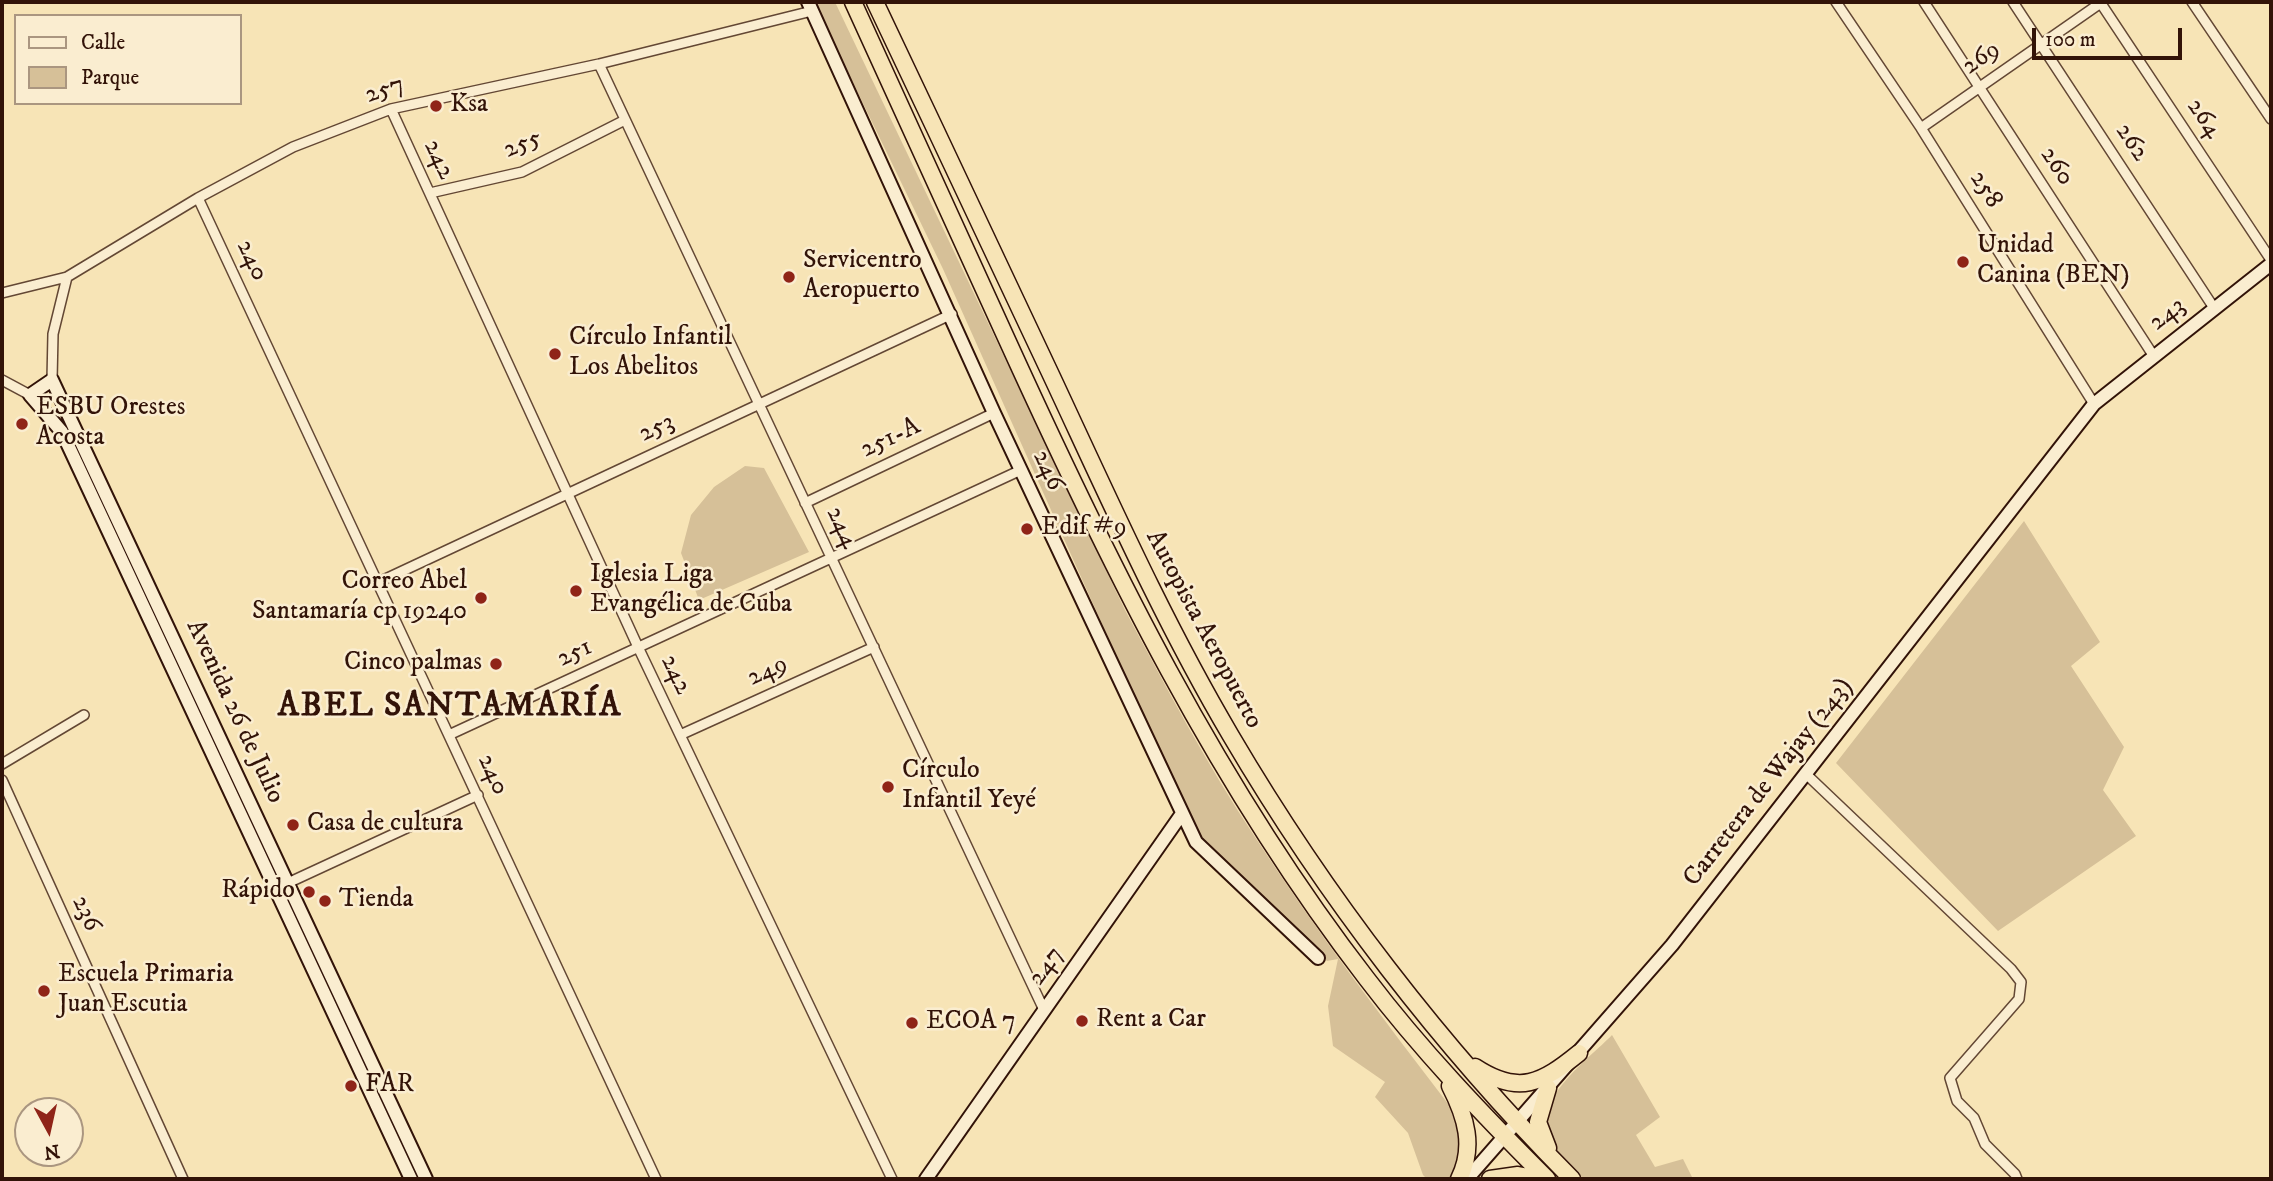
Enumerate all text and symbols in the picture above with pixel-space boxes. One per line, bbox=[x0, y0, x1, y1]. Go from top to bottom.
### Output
legend bbox=[14, 14, 242, 105]
scale bar bbox=[2035, 14, 2186, 58]
text: 100 m bbox=[2045, 27, 2096, 53]
text: Calle bbox=[81, 30, 125, 56]
street label: 269 bbox=[1957, 35, 2007, 83]
text: Parque bbox=[81, 65, 139, 91]
street label: 257 bbox=[362, 70, 408, 112]
place label: Ksa bbox=[450, 90, 488, 122]
street label: 264 bbox=[2179, 93, 2227, 145]
marker: Ksa bbox=[428, 98, 444, 114]
street label: 262 bbox=[2107, 118, 2155, 168]
street label: 255 bbox=[499, 123, 547, 167]
street label: 242 bbox=[415, 135, 461, 185]
street label: 260 bbox=[2032, 142, 2080, 192]
street label: 258 bbox=[1961, 165, 2009, 215]
place label: Unidad Canina (BEN) bbox=[1977, 231, 2130, 292]
street label: 240 bbox=[228, 235, 274, 287]
place label: Servicentro Aeropuerto bbox=[803, 246, 922, 308]
marker: Unidad Canina (BEN) bbox=[1955, 254, 1971, 270]
marker: Servicentro Aeropuerto bbox=[781, 269, 797, 285]
street label: 243 bbox=[2144, 291, 2192, 339]
place label: Círculo Infantil Los Abelitos bbox=[569, 323, 732, 384]
marker: Círculo Infantil Los Abelitos bbox=[547, 346, 563, 362]
place label: ESBU Orestes Acosta bbox=[36, 393, 185, 454]
street label: 253 bbox=[634, 407, 680, 451]
street label: 251-A bbox=[856, 412, 926, 466]
marker: ESBU Orestes Acosta bbox=[14, 416, 30, 432]
street label: 246 bbox=[1024, 446, 1070, 496]
street label: 244 bbox=[818, 502, 864, 554]
place label: Edif #9 bbox=[1041, 513, 1127, 545]
marker: Edif #9 bbox=[1019, 521, 1035, 537]
street label: Autopista Aeropuerto bbox=[1138, 525, 1268, 735]
place label: Iglesia Liga Evangélica de Cuba bbox=[590, 560, 792, 622]
place label: Correo Abel Santamaría cp 19240 bbox=[252, 567, 467, 628]
marker: Iglesia Liga Evangélica de Cuba bbox=[568, 583, 584, 599]
marker: Correo Abel Santamaría cp 19240 bbox=[473, 590, 489, 606]
street label: Avenida 26 de Julio bbox=[178, 615, 290, 809]
street label: 251 bbox=[553, 632, 597, 676]
place label: Cinco palmas bbox=[344, 648, 482, 680]
street label: 249 bbox=[743, 649, 793, 695]
street label: 242 bbox=[652, 650, 698, 700]
marker: Cinco palmas bbox=[488, 656, 504, 672]
street label: Carretera de Wajay (243) bbox=[1678, 672, 1860, 894]
district label: ABEL SANTAMARÍA bbox=[280, 688, 620, 728]
street label: 240 bbox=[469, 750, 515, 800]
place label: Círculo Infantil Yeyé bbox=[902, 756, 1036, 818]
marker: Círculo Infantil Yeyé bbox=[880, 779, 896, 795]
place label: Casa de cultura bbox=[307, 809, 463, 841]
marker: Casa de cultura bbox=[285, 817, 301, 833]
place label: Rápido bbox=[221, 876, 295, 908]
marker: Rápido bbox=[301, 884, 317, 900]
place label: Tienda bbox=[339, 885, 414, 917]
street label: 236 bbox=[63, 891, 107, 937]
marker: Tienda bbox=[317, 893, 333, 909]
street label: 247 bbox=[1022, 941, 1072, 993]
place label: Escuela Primaria Juan Escutia bbox=[58, 960, 234, 1021]
marker: Escuela Primaria Juan Escutia bbox=[36, 983, 52, 999]
place label: Rent a Car bbox=[1096, 1005, 1206, 1037]
place label: ECOA 7 bbox=[926, 1007, 1016, 1039]
marker: Rent a Car bbox=[1074, 1013, 1090, 1029]
marker: ECOA 7 bbox=[904, 1015, 920, 1031]
place label: FAR bbox=[365, 1070, 414, 1102]
marker: FAR bbox=[343, 1078, 359, 1094]
north arrow bbox=[14, 1097, 84, 1167]
text: N bbox=[42, 1139, 61, 1164]

